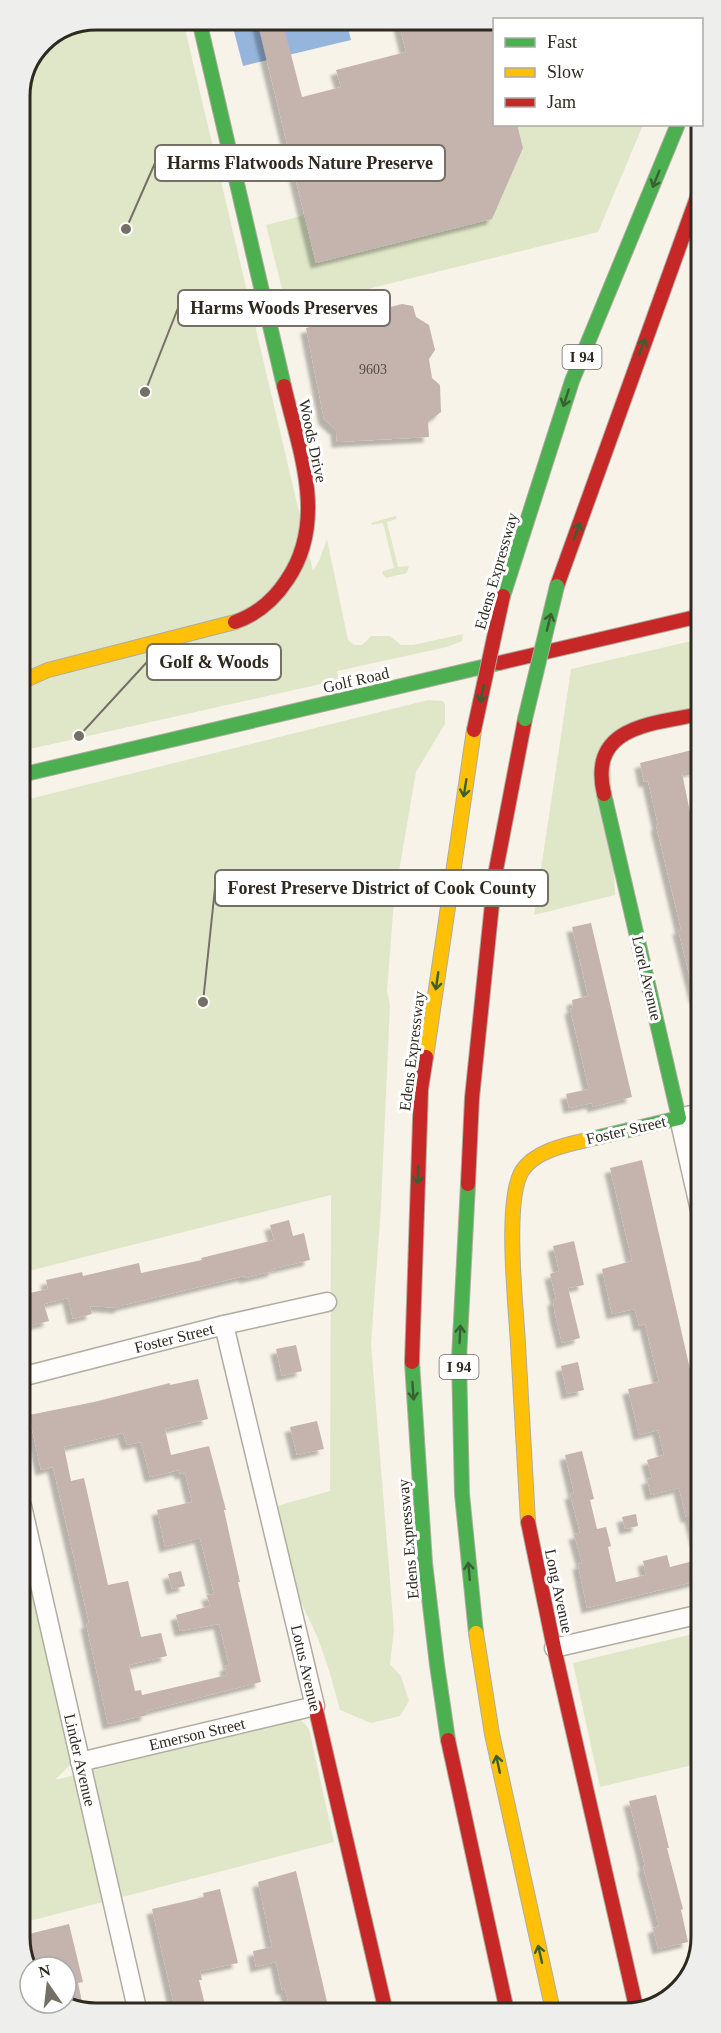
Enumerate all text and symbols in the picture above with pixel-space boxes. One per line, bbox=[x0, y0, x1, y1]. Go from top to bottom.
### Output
legend bbox=[493, 18, 703, 126]
text: Fast bbox=[547, 32, 577, 52]
text: Slow bbox=[547, 62, 584, 82]
text: Jam bbox=[547, 92, 576, 112]
callout: Harms Flatwoods Nature Preserve bbox=[155, 145, 445, 181]
text: Harms Flatwoods Nature Preserve bbox=[167, 153, 433, 173]
one-way arrow bbox=[650, 169, 661, 188]
callout: Harms Woods Preserves bbox=[178, 290, 390, 326]
text: Harms Woods Preserves bbox=[190, 298, 378, 318]
one-way arrow bbox=[638, 338, 649, 357]
road number: I 94 bbox=[562, 345, 602, 369]
house number: 9603 bbox=[359, 362, 387, 377]
one-way arrow bbox=[560, 388, 571, 407]
street label: Woods Drive bbox=[296, 398, 330, 484]
street label: Edens Expressway bbox=[471, 511, 522, 631]
one-way arrow bbox=[572, 522, 583, 541]
one-way arrow bbox=[543, 612, 555, 631]
callout: Golf & Woods bbox=[147, 644, 281, 680]
text: Golf & Woods bbox=[159, 652, 269, 672]
street label: Golf Road bbox=[321, 664, 391, 696]
one-way arrow bbox=[476, 684, 487, 704]
one-way arrow bbox=[460, 778, 471, 797]
callout: Forest Preserve District of Cook County bbox=[215, 870, 548, 906]
text: Forest Preserve District of Cook County bbox=[228, 878, 536, 898]
street label: Lorel Avenue bbox=[629, 934, 665, 1022]
one-way arrow bbox=[431, 971, 442, 990]
street label: Edens Expressway bbox=[396, 990, 429, 1112]
street label: Foster Street bbox=[584, 1112, 668, 1147]
one-way arrow bbox=[412, 1164, 423, 1184]
street label: Foster Street bbox=[132, 1320, 216, 1356]
one-way arrow bbox=[455, 1325, 466, 1345]
road number: I 94 bbox=[440, 1355, 478, 1379]
one-way arrow bbox=[408, 1380, 419, 1400]
street label: Edens Expressway bbox=[394, 1478, 423, 1600]
street label: Long Avenue bbox=[541, 1547, 576, 1635]
one-way arrow bbox=[463, 1562, 474, 1581]
street label: Lotus Avenue bbox=[288, 1623, 324, 1713]
street label: Linder Avenue bbox=[61, 1712, 99, 1808]
street label: Emerson Street bbox=[147, 1715, 247, 1753]
one-way arrow bbox=[492, 1754, 503, 1774]
one-way arrow bbox=[534, 1945, 546, 1964]
north arrow bbox=[18, 1955, 78, 2015]
text: N bbox=[37, 1961, 53, 1981]

